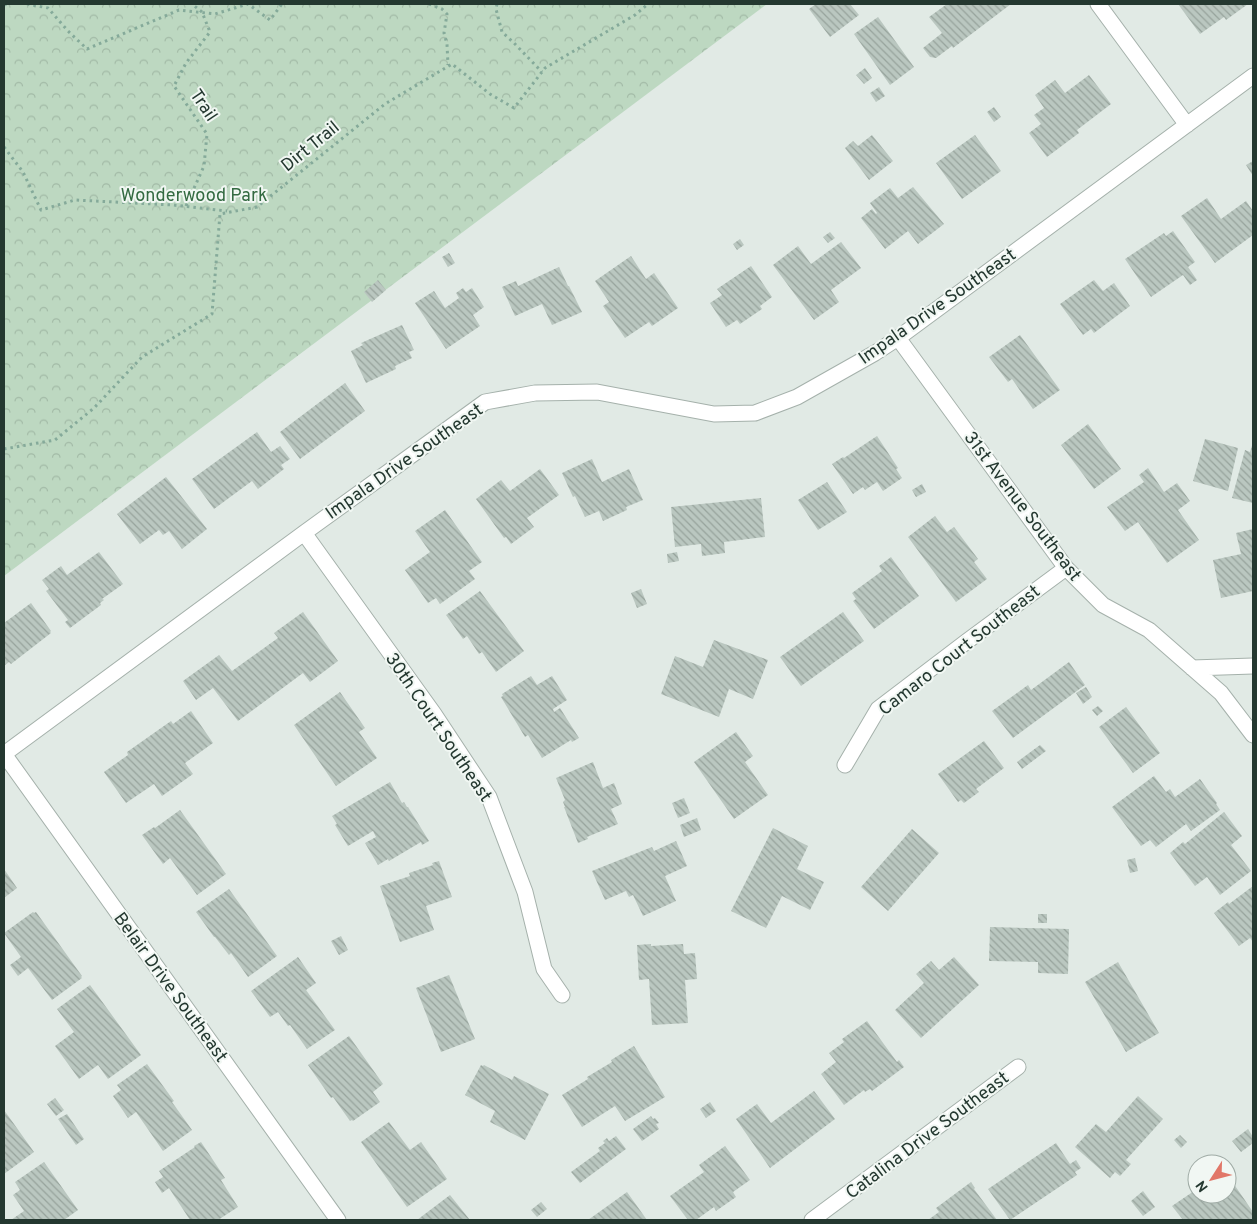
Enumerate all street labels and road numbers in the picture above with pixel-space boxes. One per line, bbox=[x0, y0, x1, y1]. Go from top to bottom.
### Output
street label: Trail bbox=[184, 85, 222, 126]
street label: Dirt Trail bbox=[277, 117, 345, 178]
street label: Impala Drive Southeast bbox=[855, 244, 1021, 370]
street label: Impala Drive Southeast bbox=[322, 399, 488, 525]
street label: 31st Avenue Southeast bbox=[958, 427, 1086, 586]
street label: Camaro Court Southeast bbox=[874, 581, 1045, 722]
street label: 30th Court Southeast bbox=[379, 649, 496, 807]
street label: Belair Drive Southeast bbox=[108, 908, 232, 1068]
street label: Catalina Drive Southeast bbox=[842, 1067, 1014, 1205]

